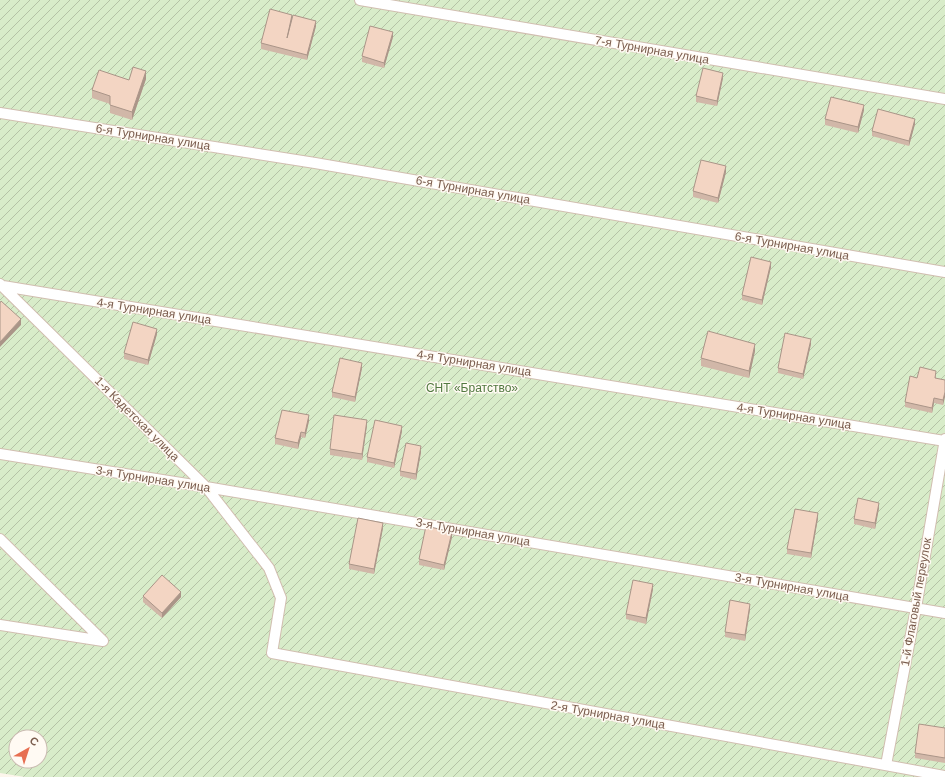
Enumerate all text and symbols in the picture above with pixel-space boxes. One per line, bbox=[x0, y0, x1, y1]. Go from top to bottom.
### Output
street label: 7-я Турнирная улица bbox=[594, 33, 711, 67]
street label: 6-я Турнирная улица bbox=[95, 121, 212, 153]
street label: 6-я Турнирная улица bbox=[415, 173, 532, 207]
street label: 6-я Турнирная улица bbox=[734, 229, 851, 263]
street label: 4-я Турнирная улица bbox=[96, 295, 213, 327]
street label: 4-я Турнирная улица bbox=[416, 347, 533, 379]
street label: 1-я Кадетская улица bbox=[92, 374, 182, 464]
park label: СНТ «Братство» bbox=[426, 381, 518, 395]
street label: 4-я Турнирная улица bbox=[736, 400, 853, 432]
street label: 3-я Турнирная улица bbox=[95, 463, 212, 495]
street label: 3-я Турнирная улица bbox=[415, 515, 532, 549]
street label: 1-й Флаговый переулок bbox=[898, 536, 934, 667]
street label: 3-я Турнирная улица bbox=[734, 570, 851, 604]
street label: 2-я Турнирная улица bbox=[550, 698, 667, 732]
north arrow bbox=[8, 729, 48, 769]
text: С bbox=[27, 734, 41, 748]

